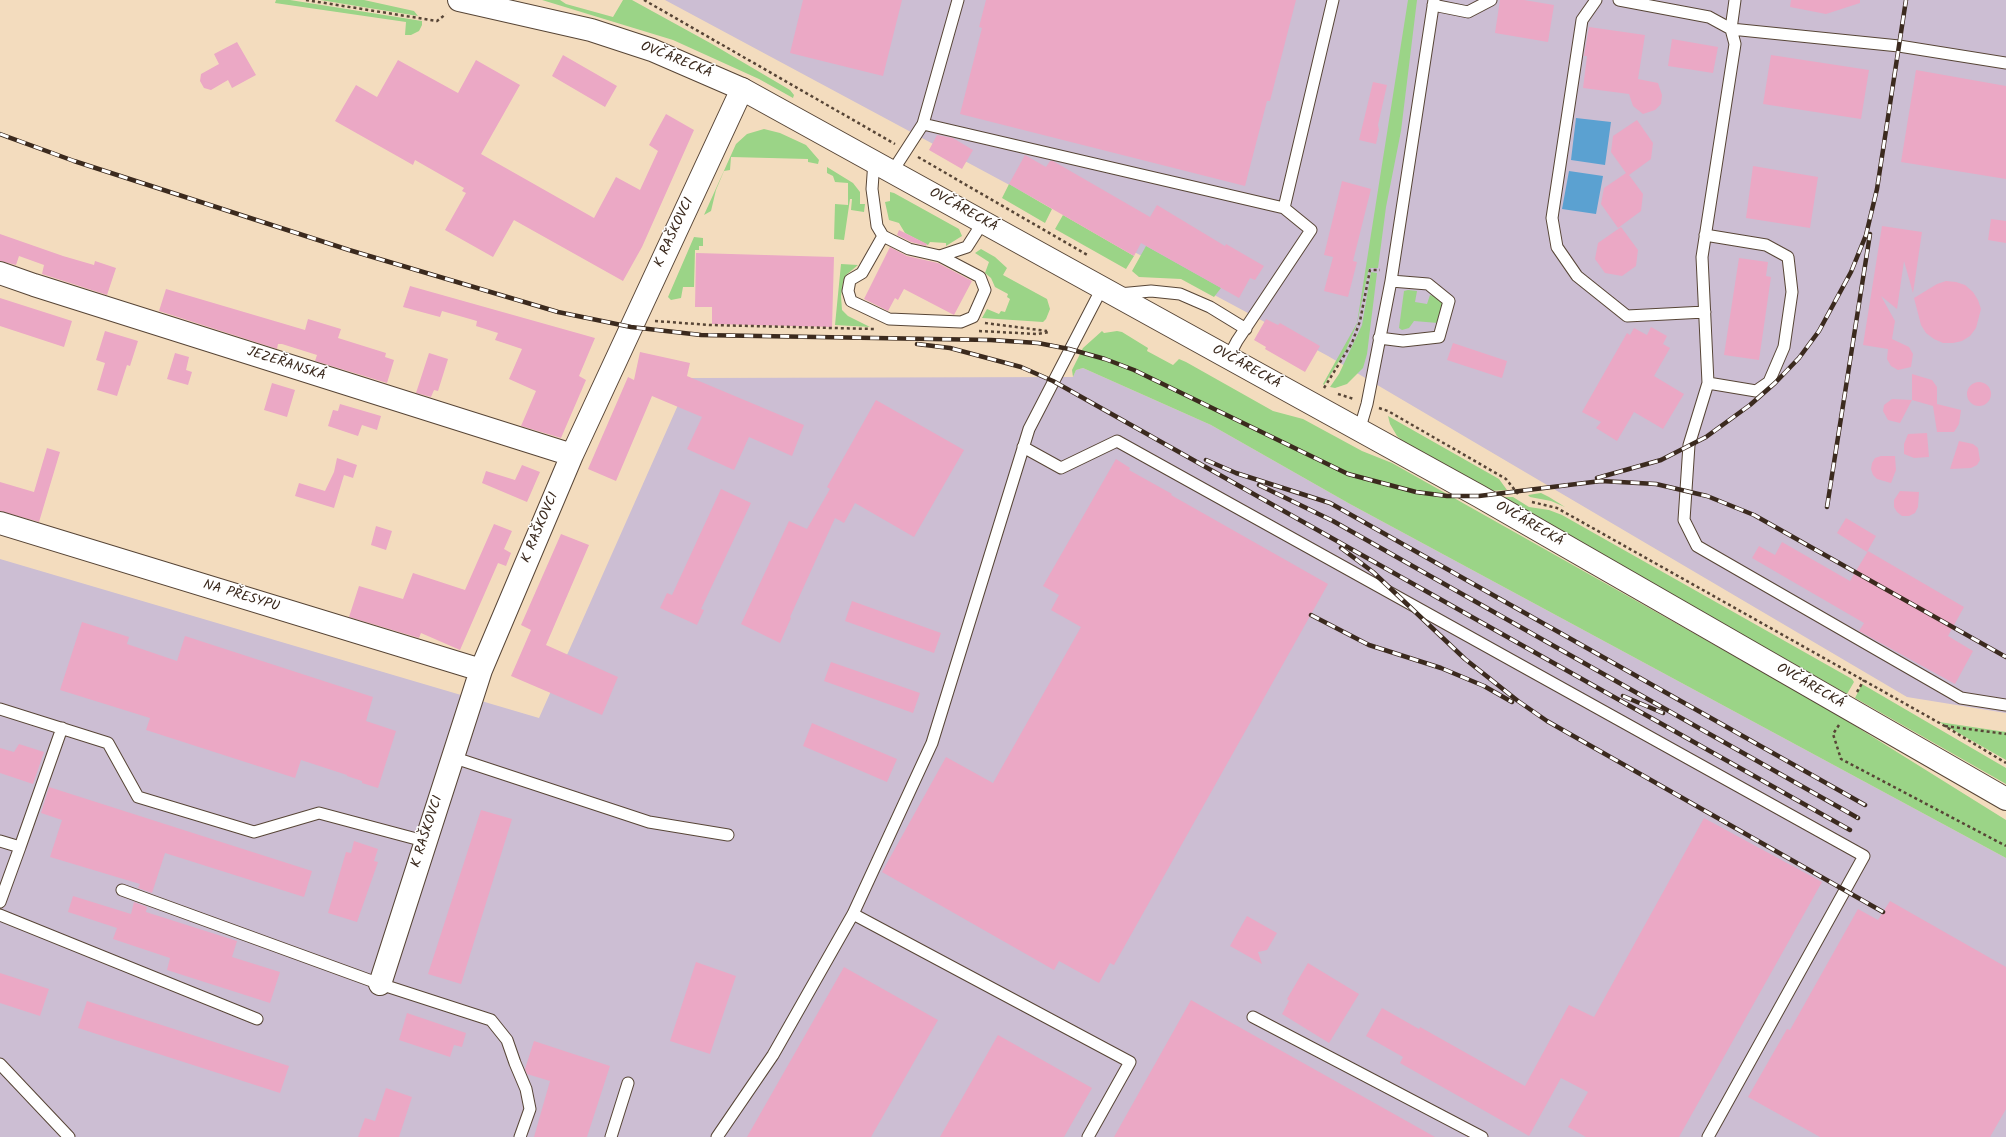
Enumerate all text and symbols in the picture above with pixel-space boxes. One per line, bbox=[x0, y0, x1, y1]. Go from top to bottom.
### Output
street label: OVČÁRECKÁ bbox=[638, 39, 714, 83]
street label: OVČÁRECKÁ bbox=[926, 185, 1000, 237]
street label: K RAŠKOVCI bbox=[652, 195, 698, 271]
street label: OVČÁRECKÁ bbox=[1209, 342, 1283, 394]
street label: JEZEŘANSKÁ bbox=[244, 344, 328, 386]
street label: K RAŠKOVCI bbox=[519, 490, 563, 566]
street label: OVČÁRECKÁ bbox=[1492, 499, 1566, 551]
street label: NA PŘESYPU bbox=[201, 577, 281, 617]
street label: OVČÁRECKÁ bbox=[1773, 661, 1847, 713]
street label: K RAŠKOVCI bbox=[408, 794, 448, 870]

